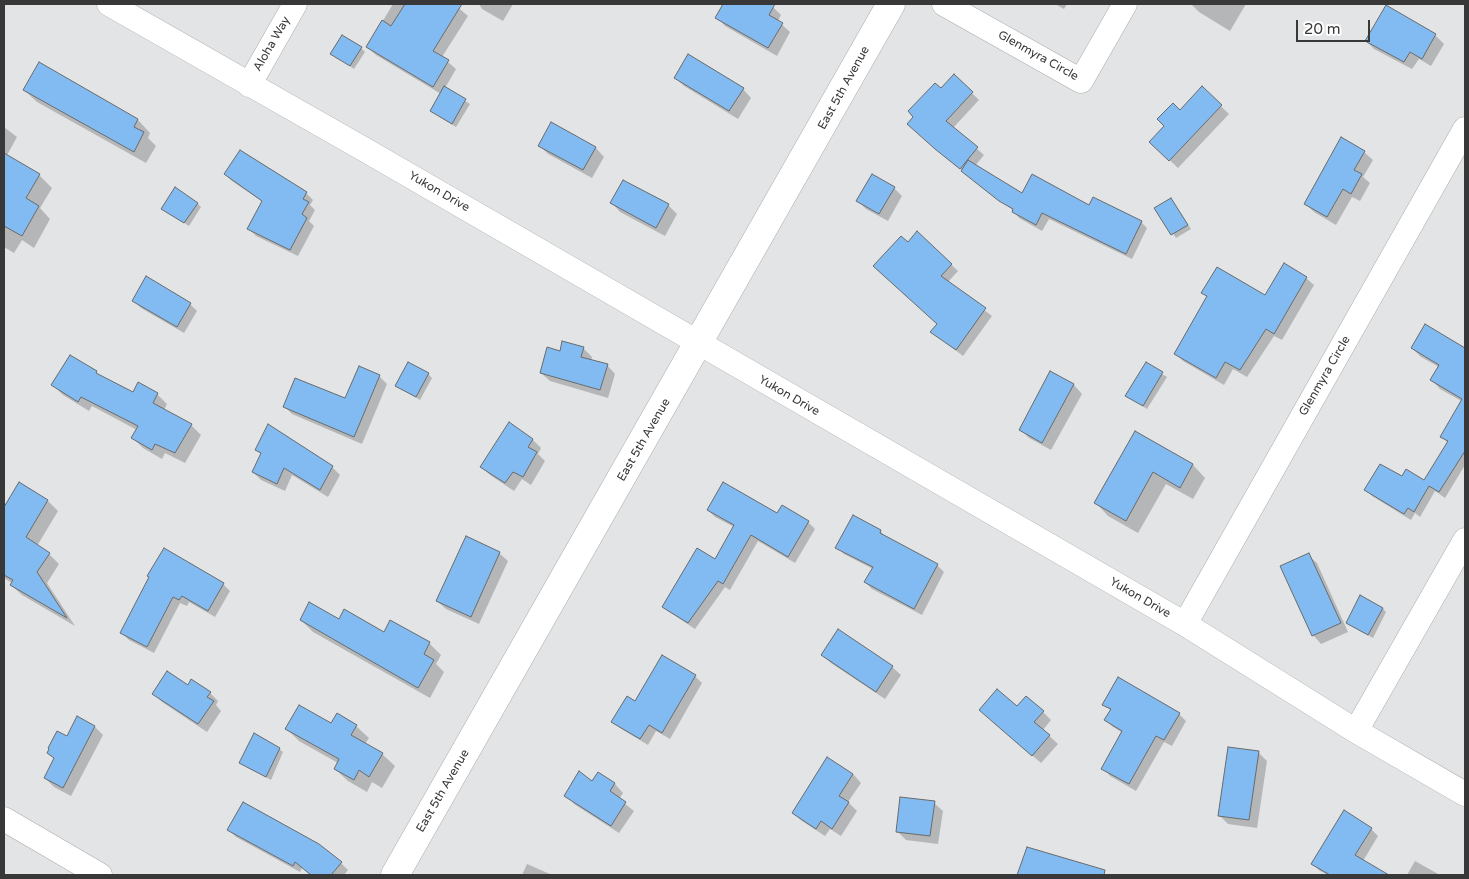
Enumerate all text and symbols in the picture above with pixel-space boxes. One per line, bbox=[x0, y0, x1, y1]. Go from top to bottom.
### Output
scale bar bbox=[1299, 10, 1373, 42]
street label: Aloha Way bbox=[250, 14, 294, 74]
text: 20 m bbox=[1304, 20, 1341, 38]
street label: Glenmyra Circle bbox=[995, 28, 1081, 84]
street label: East 5th Avenue bbox=[815, 44, 873, 132]
street label: Yukon Drive bbox=[406, 169, 472, 215]
street label: Glenmyra Circle bbox=[1296, 333, 1354, 419]
street label: Yukon Drive bbox=[756, 373, 822, 419]
street label: East 5th Avenue bbox=[614, 396, 674, 484]
street label: Yukon Drive bbox=[1107, 575, 1173, 621]
street label: East 5th Avenue bbox=[413, 747, 473, 835]

